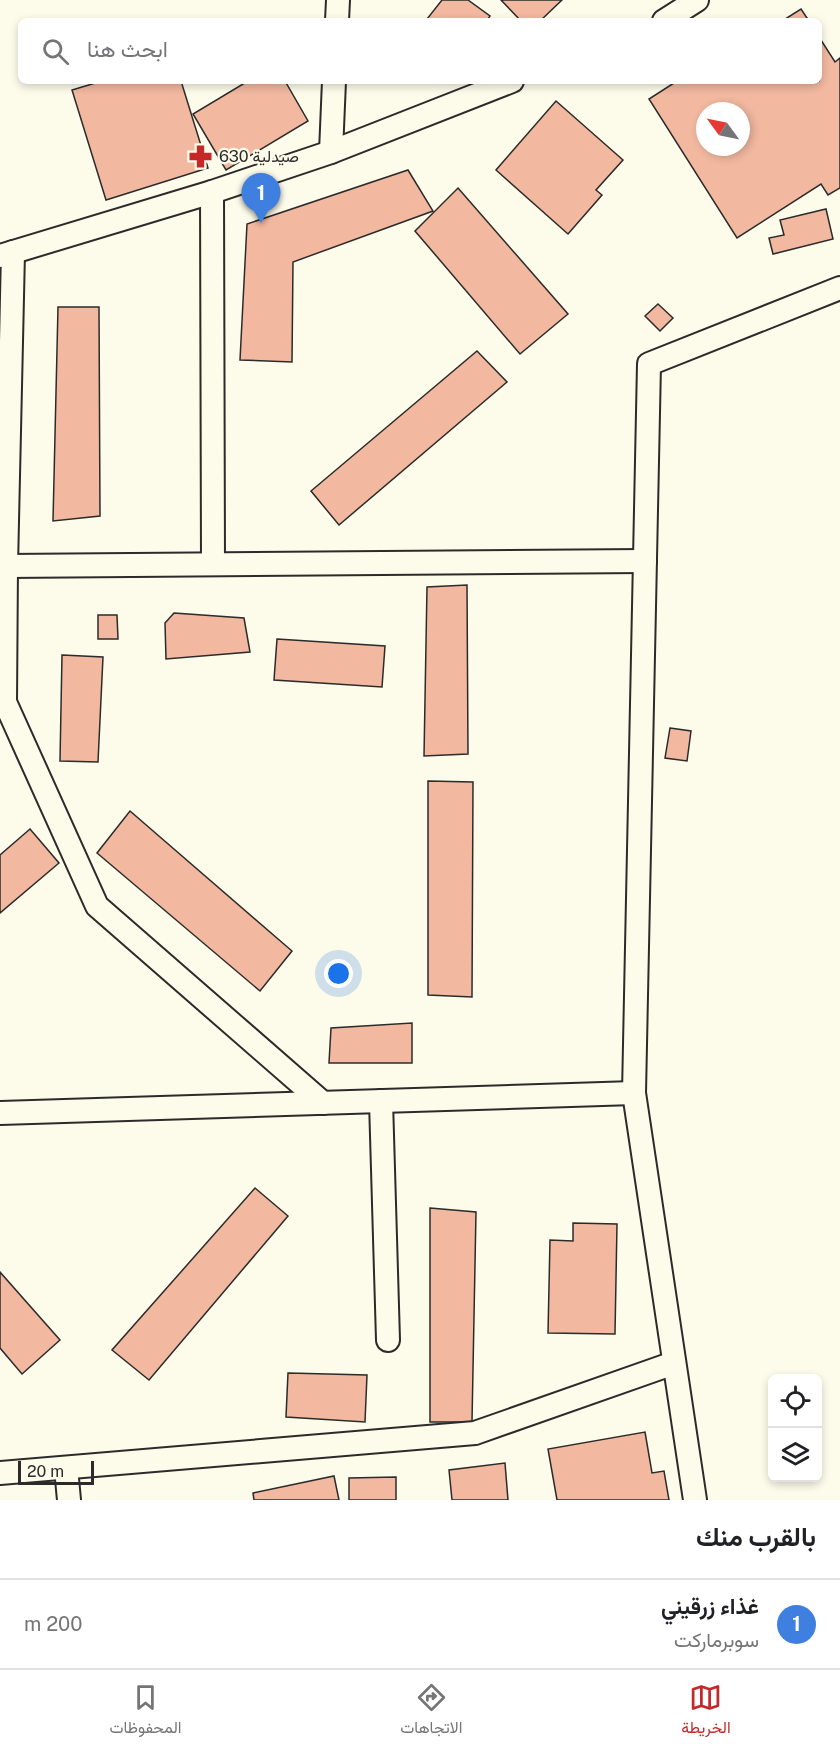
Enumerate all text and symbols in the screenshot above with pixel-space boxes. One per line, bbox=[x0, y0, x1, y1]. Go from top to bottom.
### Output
search box bbox=[18, 18, 822, 84]
icon: search bbox=[39, 35, 72, 68]
text: ابحث هنا bbox=[87, 36, 168, 62]
north arrow bbox=[696, 102, 750, 156]
pharmacy icon: صيدلية 630 bbox=[188, 143, 214, 169]
place label: صيدلية 630 bbox=[219, 147, 299, 166]
pin: 1 bbox=[242, 174, 280, 223]
your location bbox=[324, 959, 353, 988]
map controls bbox=[768, 1374, 822, 1482]
button: locate bbox=[768, 1374, 822, 1428]
button: layers bbox=[768, 1428, 822, 1482]
scale bar bbox=[18, 1458, 94, 1486]
text: 20 m bbox=[27, 1462, 64, 1481]
text: بالقرب منك bbox=[696, 1521, 816, 1552]
text: غذاء زرقيني bbox=[661, 1593, 759, 1619]
text: 200 m bbox=[24, 1612, 82, 1636]
text: 1 bbox=[792, 1612, 801, 1636]
text: سوبرماركت bbox=[674, 1628, 759, 1652]
tab: المحفوظات bbox=[109, 1681, 182, 1742]
tab: الاتجاهات bbox=[400, 1681, 462, 1742]
tab: الخريطة bbox=[681, 1681, 731, 1742]

